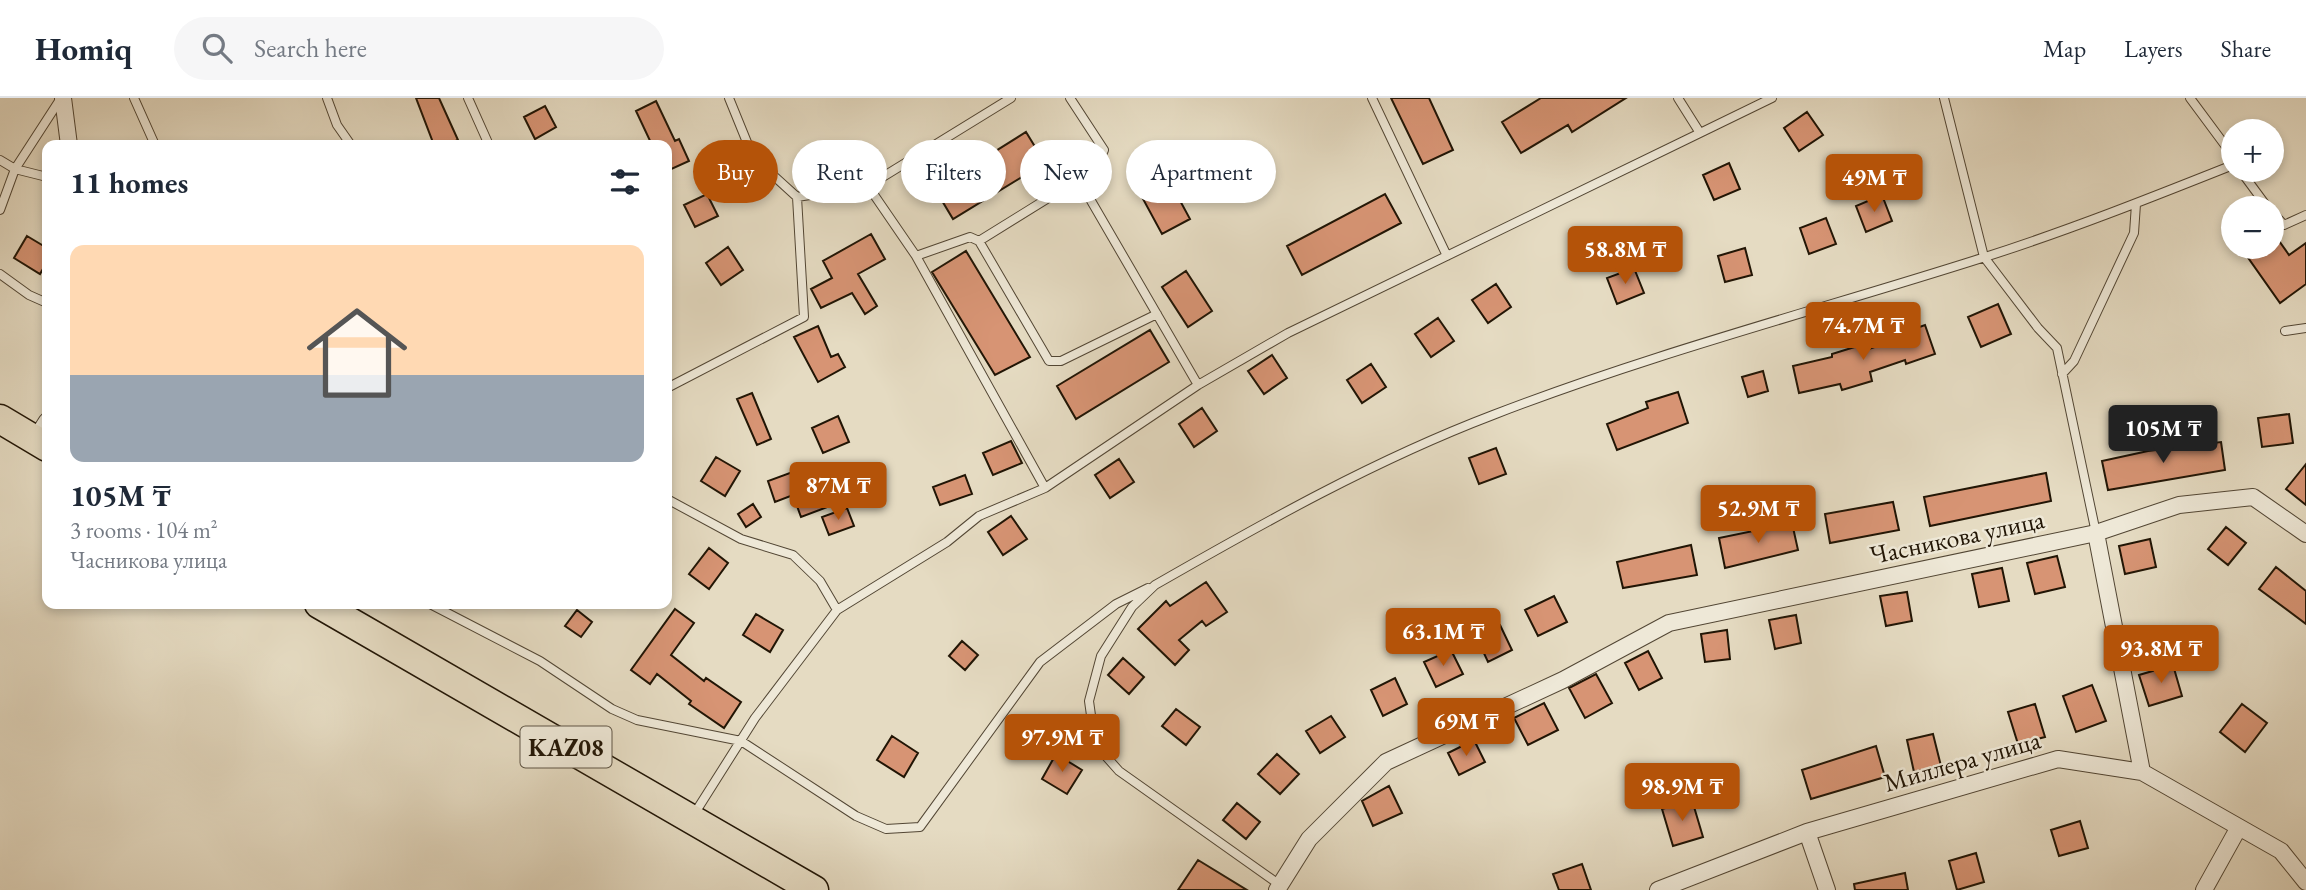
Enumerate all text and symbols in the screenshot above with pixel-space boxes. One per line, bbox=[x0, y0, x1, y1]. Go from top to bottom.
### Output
search box bbox=[174, 17, 664, 80]
text: Homiq bbox=[35, 27, 132, 70]
icon: search bbox=[198, 29, 236, 67]
text: Search here bbox=[254, 31, 367, 65]
text: Map bbox=[2043, 33, 2086, 64]
text: Layers bbox=[2124, 33, 2183, 64]
text: Share bbox=[2221, 33, 2271, 64]
map controls bbox=[2221, 119, 2284, 259]
button: + bbox=[2221, 119, 2284, 182]
chip: Buy bbox=[693, 140, 778, 203]
chip: Rent bbox=[792, 140, 887, 203]
chip: Filters bbox=[901, 140, 1006, 203]
chip: New bbox=[1020, 140, 1112, 203]
chip: Apartment bbox=[1126, 140, 1276, 203]
pin: 49M ₸ bbox=[1825, 155, 1923, 214]
text: 49M ₸ bbox=[1842, 162, 1906, 192]
text: 11 homes bbox=[70, 163, 188, 202]
icon: filters bbox=[606, 163, 644, 201]
button: − bbox=[2221, 196, 2284, 259]
pin: 58.8M ₸ bbox=[1560, 226, 1690, 286]
text: 58.8M ₸ bbox=[1584, 234, 1666, 264]
icon: home bbox=[294, 290, 420, 416]
pin: 74.7M ₸ bbox=[1798, 302, 1928, 362]
text: 74.7M ₸ bbox=[1822, 310, 1904, 340]
pin: 105M ₸ bbox=[2106, 406, 2220, 465]
text: 105M ₸ bbox=[2124, 413, 2202, 443]
pin: 87M ₸ bbox=[789, 462, 887, 522]
text: 87M ₸ bbox=[806, 470, 870, 500]
text: 105M ₸ bbox=[70, 476, 170, 515]
pin: 52.9M ₸ bbox=[1693, 486, 1823, 545]
text: 52.9M ₸ bbox=[1717, 493, 1799, 523]
street label: Часникова улица bbox=[1867, 502, 2048, 572]
text: 3 rooms · 104 m² bbox=[70, 515, 218, 545]
text: Часникова улица bbox=[70, 545, 227, 575]
pin: 63.1M ₸ bbox=[1378, 608, 1508, 668]
text: 63.1M ₸ bbox=[1402, 616, 1484, 646]
pin: 93.8M ₸ bbox=[2096, 626, 2226, 685]
text: 93.8M ₸ bbox=[2120, 633, 2202, 663]
pin: 69M ₸ bbox=[1417, 698, 1515, 758]
text: 69M ₸ bbox=[1434, 706, 1498, 736]
pin: 97.9M ₸ bbox=[997, 714, 1127, 774]
text: 97.9M ₸ bbox=[1021, 722, 1103, 752]
street label: Миллера улица bbox=[1880, 722, 2045, 800]
road number: KAZ08 bbox=[520, 726, 612, 768]
pin: 98.9M ₸ bbox=[1617, 764, 1747, 823]
text: 98.9M ₸ bbox=[1641, 771, 1723, 801]

